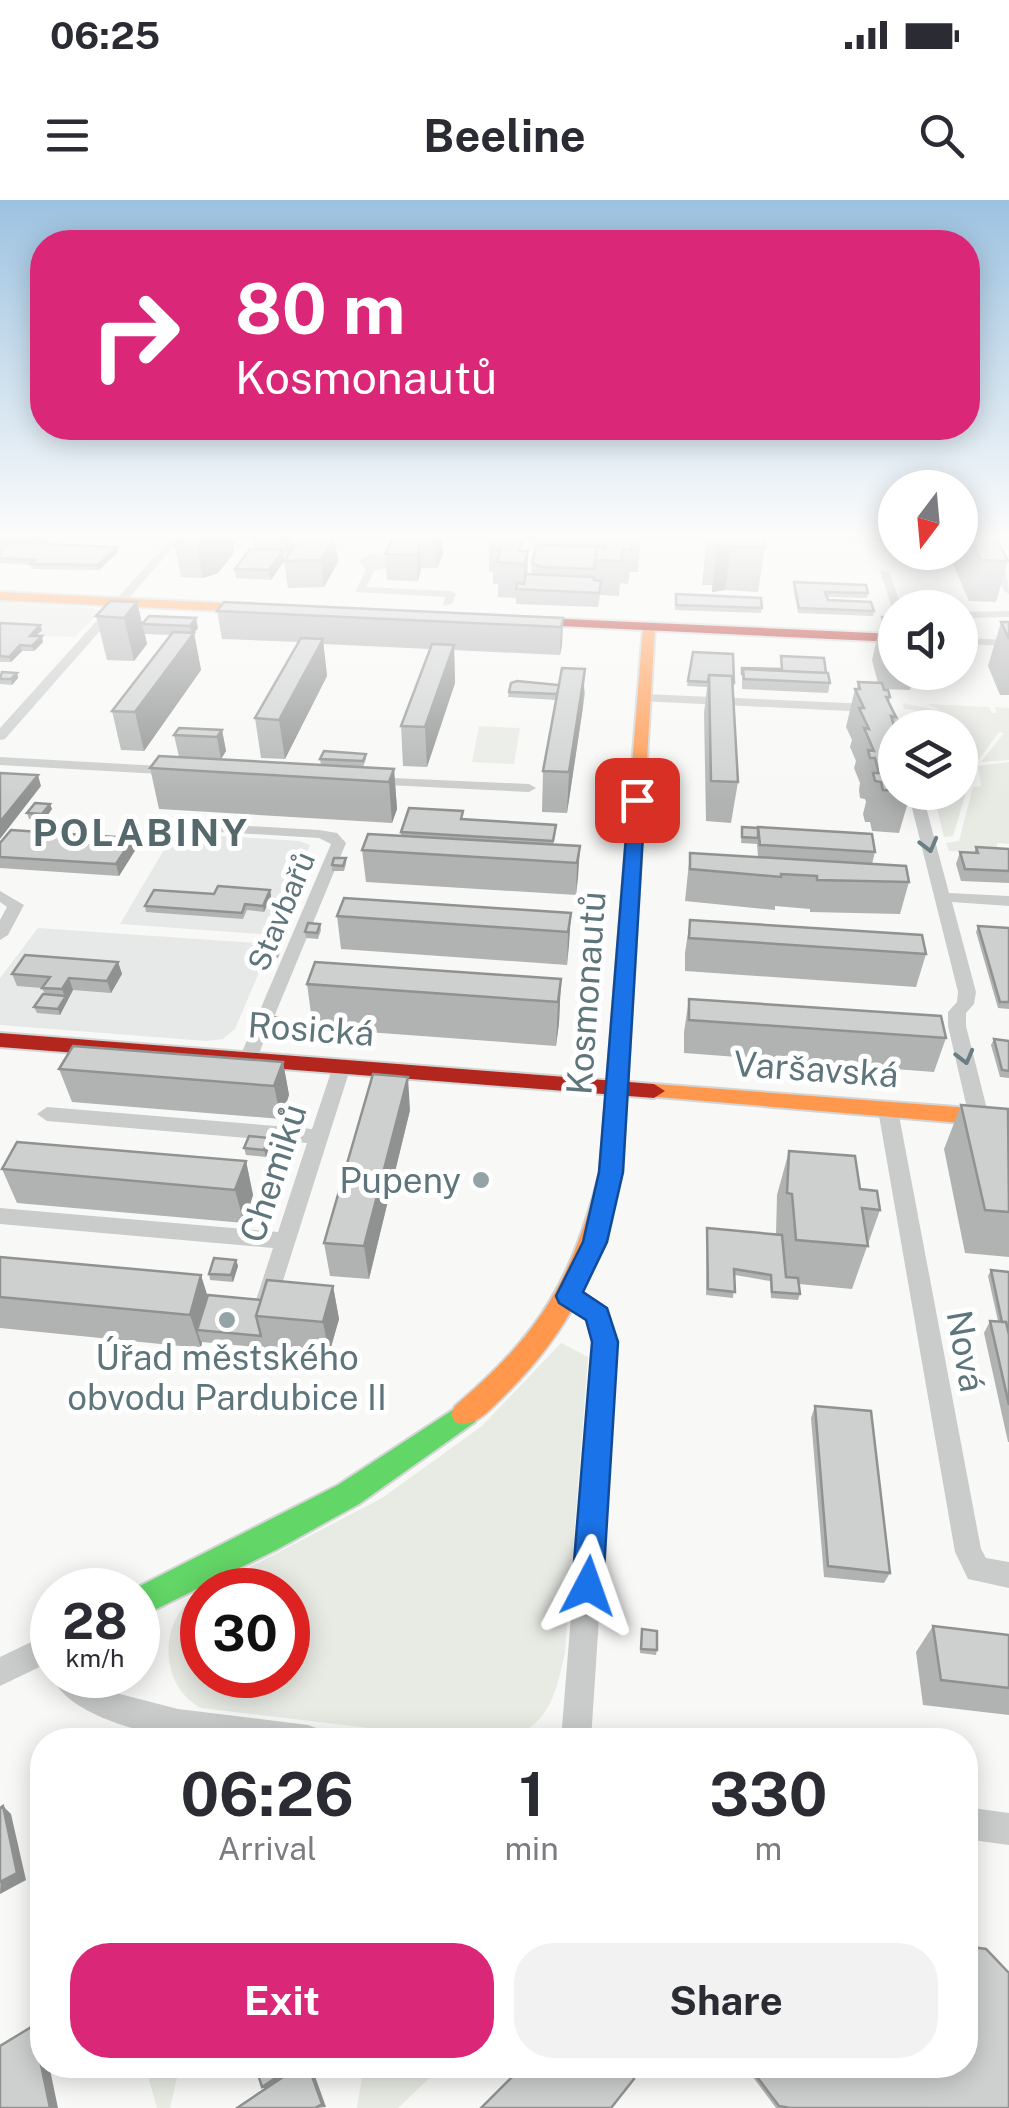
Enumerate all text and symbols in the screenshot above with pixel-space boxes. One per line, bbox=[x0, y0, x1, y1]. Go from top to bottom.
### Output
text: 06:25 bbox=[50, 13, 160, 58]
icon: menu bbox=[40, 108, 95, 163]
icon: search bbox=[914, 108, 969, 163]
text: Beeline bbox=[423, 109, 586, 162]
text: 80 m bbox=[235, 267, 405, 350]
icon: right bbox=[70, 270, 200, 400]
text: Kosmonautů bbox=[235, 351, 497, 404]
north arrow bbox=[878, 470, 978, 570]
map controls bbox=[878, 470, 978, 810]
button: sound bbox=[878, 590, 978, 690]
button: layers bbox=[878, 710, 978, 810]
pin bbox=[595, 758, 680, 843]
icon: arrive bbox=[610, 773, 665, 828]
district label: POLABINY bbox=[32, 810, 250, 855]
one-way arrow bbox=[917, 836, 938, 853]
street label: Stavbařů bbox=[240, 846, 322, 976]
street label: Kosmonautů bbox=[558, 890, 614, 1096]
street label: Rosická bbox=[246, 1004, 376, 1054]
street label: Varšavská bbox=[732, 1043, 900, 1095]
one-way arrow bbox=[953, 1048, 974, 1065]
street label: Chemiků bbox=[231, 1099, 315, 1247]
place label: Pupeny bbox=[339, 1160, 461, 1201]
marker: Pupeny bbox=[470, 1169, 492, 1191]
street label: Nová bbox=[939, 1307, 993, 1395]
marker: Úřad městského obvodu Pardubice II bbox=[216, 1309, 238, 1331]
place label: Úřad městského obvodu Pardubice II bbox=[67, 1336, 387, 1418]
position arrow bbox=[536, 1534, 640, 1638]
speed limit sign: 30 bbox=[180, 1568, 310, 1698]
text: 28 bbox=[62, 1591, 128, 1650]
text: km/h bbox=[66, 1643, 124, 1673]
text: 06:26 bbox=[181, 1759, 354, 1830]
text: 1 bbox=[519, 1759, 544, 1830]
text: 330 bbox=[709, 1759, 827, 1830]
text: Arrival bbox=[218, 1830, 317, 1867]
text: min bbox=[504, 1830, 559, 1867]
text: m bbox=[754, 1830, 782, 1867]
button: Exit bbox=[70, 1943, 494, 2058]
button: Share bbox=[514, 1943, 938, 2058]

